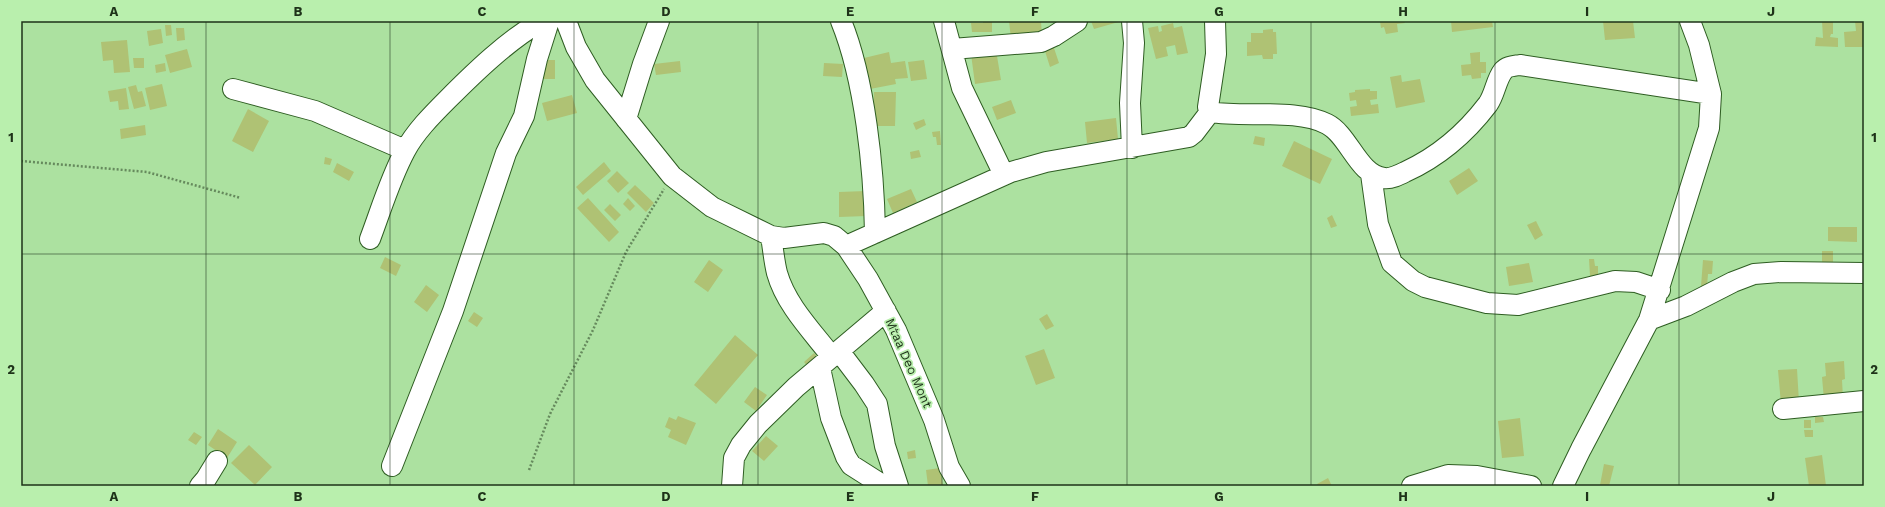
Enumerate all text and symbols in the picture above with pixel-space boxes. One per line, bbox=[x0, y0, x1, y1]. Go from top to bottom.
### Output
text: A bbox=[110, 4, 119, 19]
text: B bbox=[294, 4, 303, 19]
text: C bbox=[478, 4, 487, 19]
text: D bbox=[661, 4, 671, 19]
text: E bbox=[846, 4, 854, 19]
text: F bbox=[1031, 4, 1039, 19]
text: G bbox=[1214, 4, 1224, 19]
text: H bbox=[1398, 4, 1408, 19]
text: I bbox=[1585, 4, 1589, 19]
text: J bbox=[1767, 4, 1775, 19]
text: 1 bbox=[8, 130, 14, 145]
text: 1 bbox=[1871, 130, 1877, 145]
street label: Mtaa Deo Mont bbox=[882, 316, 936, 411]
text: 2 bbox=[7, 362, 15, 377]
text: 2 bbox=[1870, 362, 1878, 377]
text: A bbox=[110, 489, 119, 504]
text: B bbox=[294, 489, 303, 504]
text: C bbox=[478, 489, 487, 504]
text: D bbox=[661, 489, 671, 504]
text: E bbox=[846, 489, 854, 504]
text: F bbox=[1031, 489, 1039, 504]
text: G bbox=[1214, 489, 1224, 504]
text: H bbox=[1398, 489, 1408, 504]
text: I bbox=[1585, 489, 1589, 504]
text: J bbox=[1767, 489, 1775, 504]

